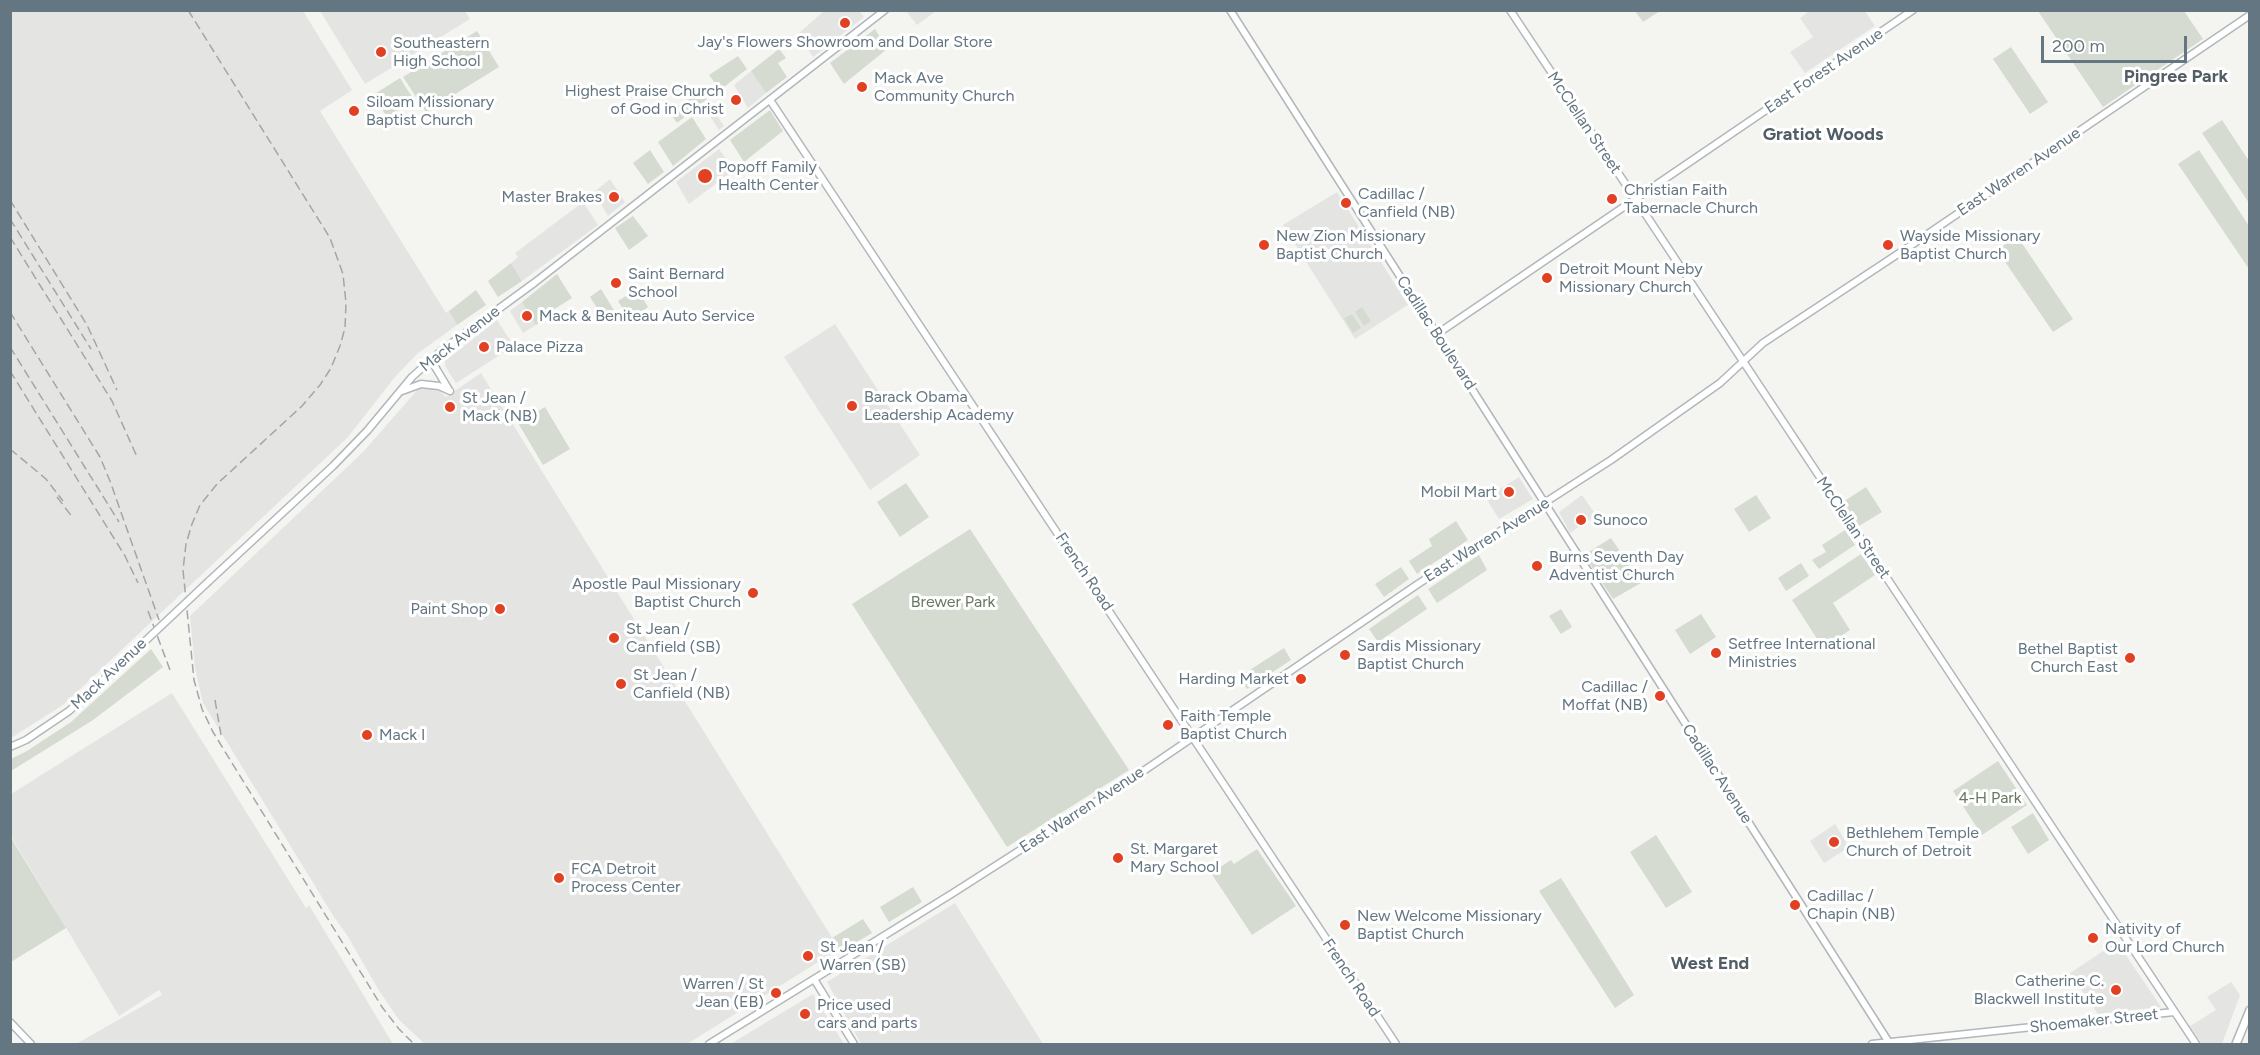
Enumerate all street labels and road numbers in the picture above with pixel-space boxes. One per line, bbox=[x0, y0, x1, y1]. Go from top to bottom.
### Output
street label: East Forest Avenue bbox=[1761, 24, 1887, 118]
street label: McClellan Street bbox=[1543, 68, 1625, 178]
street label: East Warren Avenue bbox=[1954, 124, 2084, 220]
street label: Cadillac Boulevard bbox=[1392, 273, 1480, 393]
street label: Mack Avenue bbox=[416, 302, 504, 376]
street label: McClellan Street bbox=[1812, 473, 1894, 583]
street label: East Warren Avenue bbox=[1421, 494, 1553, 586]
street label: French Road bbox=[1051, 529, 1117, 615]
street label: Mack Avenue bbox=[67, 634, 151, 714]
street label: Cadillac Avenue bbox=[1678, 721, 1756, 827]
street label: East Warren Avenue bbox=[1016, 763, 1148, 857]
street label: French Road bbox=[1318, 935, 1384, 1021]
street label: Shoemaker Street bbox=[2029, 1005, 2159, 1037]

